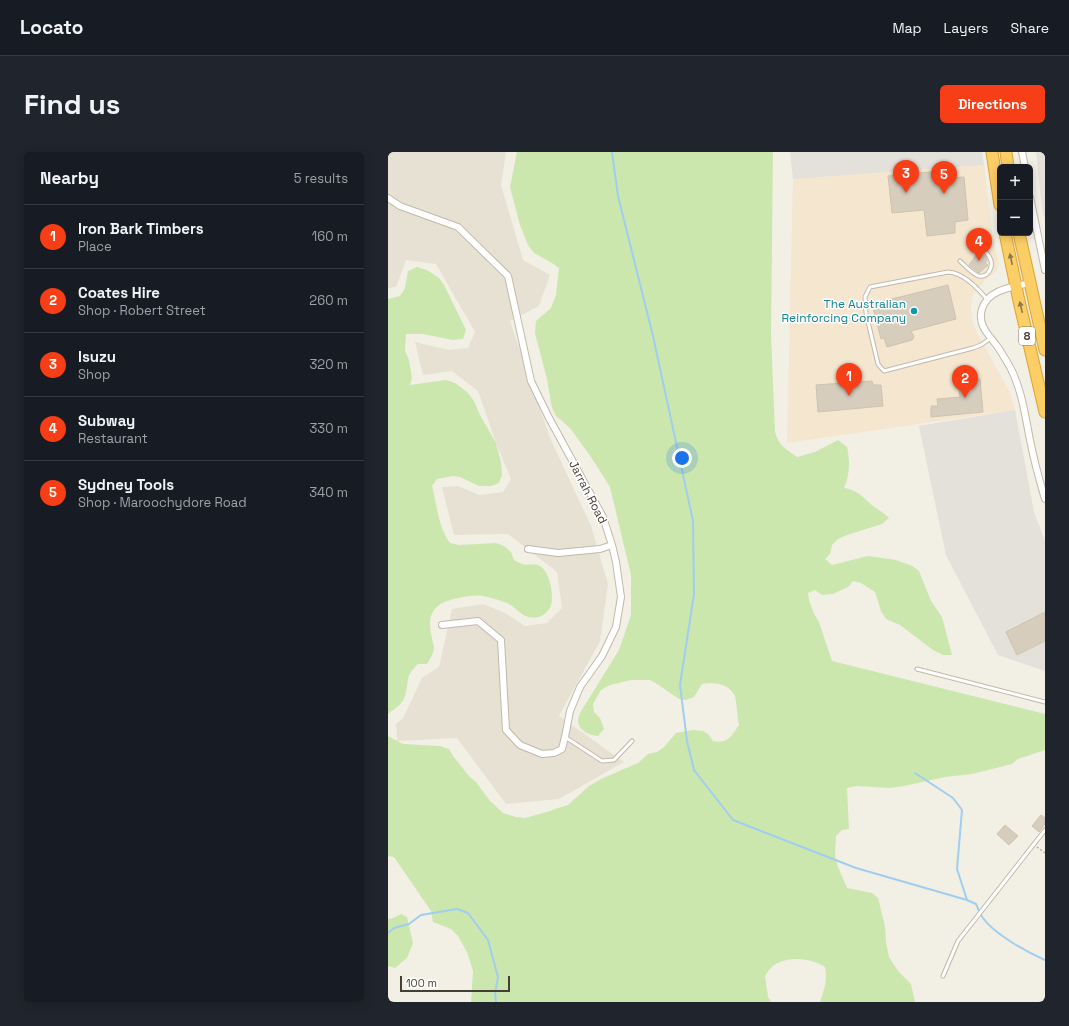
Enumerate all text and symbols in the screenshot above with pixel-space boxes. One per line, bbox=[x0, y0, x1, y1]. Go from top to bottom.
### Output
text: Locato bbox=[20, 15, 83, 40]
text: Map bbox=[892, 19, 922, 37]
text: Layers bbox=[944, 19, 988, 37]
text: Share bbox=[1010, 19, 1049, 37]
button: Directions bbox=[940, 85, 1045, 123]
text: Find us bbox=[24, 86, 121, 122]
pin: 3 bbox=[893, 160, 919, 193]
pin: 5 bbox=[931, 161, 957, 194]
map controls bbox=[997, 164, 1033, 236]
button: + bbox=[997, 164, 1033, 200]
text: Nearby bbox=[40, 167, 99, 189]
text: 5 results bbox=[294, 170, 348, 187]
button: − bbox=[997, 200, 1033, 236]
text: Iron Bark Timbers bbox=[78, 219, 204, 238]
text: 1 bbox=[50, 228, 56, 245]
text: 160 m bbox=[312, 228, 348, 245]
pin: 4 bbox=[966, 228, 992, 261]
text: Place bbox=[78, 238, 112, 255]
one-way arrow bbox=[1007, 253, 1013, 266]
text: Coates Hire bbox=[78, 283, 160, 302]
text: 2 bbox=[49, 292, 57, 309]
text: 260 m bbox=[309, 292, 348, 309]
place label: The Australian Reinforcing Company bbox=[782, 296, 906, 326]
one-way arrow bbox=[1017, 301, 1023, 313]
text: Shop · Robert Street bbox=[78, 302, 206, 319]
marker: The Australian Reinforcing Company bbox=[909, 306, 919, 316]
road number: 8 bbox=[1019, 327, 1035, 345]
text: Isuzu bbox=[78, 347, 116, 366]
text: 3 bbox=[49, 356, 57, 373]
text: 320 m bbox=[309, 356, 348, 373]
pin: 1 bbox=[836, 363, 862, 396]
pin: 2 bbox=[952, 365, 978, 398]
text: Shop bbox=[78, 366, 110, 383]
text: Subway bbox=[78, 411, 135, 430]
text: 4 bbox=[49, 420, 57, 437]
text: 330 m bbox=[309, 420, 348, 437]
text: Restaurant bbox=[78, 430, 148, 447]
your location bbox=[672, 448, 692, 468]
street label: Jarrah Road bbox=[565, 457, 611, 527]
text: Sydney Tools bbox=[78, 475, 174, 494]
text: 5 bbox=[49, 484, 57, 501]
text: 340 m bbox=[309, 484, 348, 501]
text: Shop · Maroochydore Road bbox=[78, 494, 247, 511]
scale bar bbox=[400, 974, 510, 993]
text: 100 m bbox=[406, 976, 437, 990]

